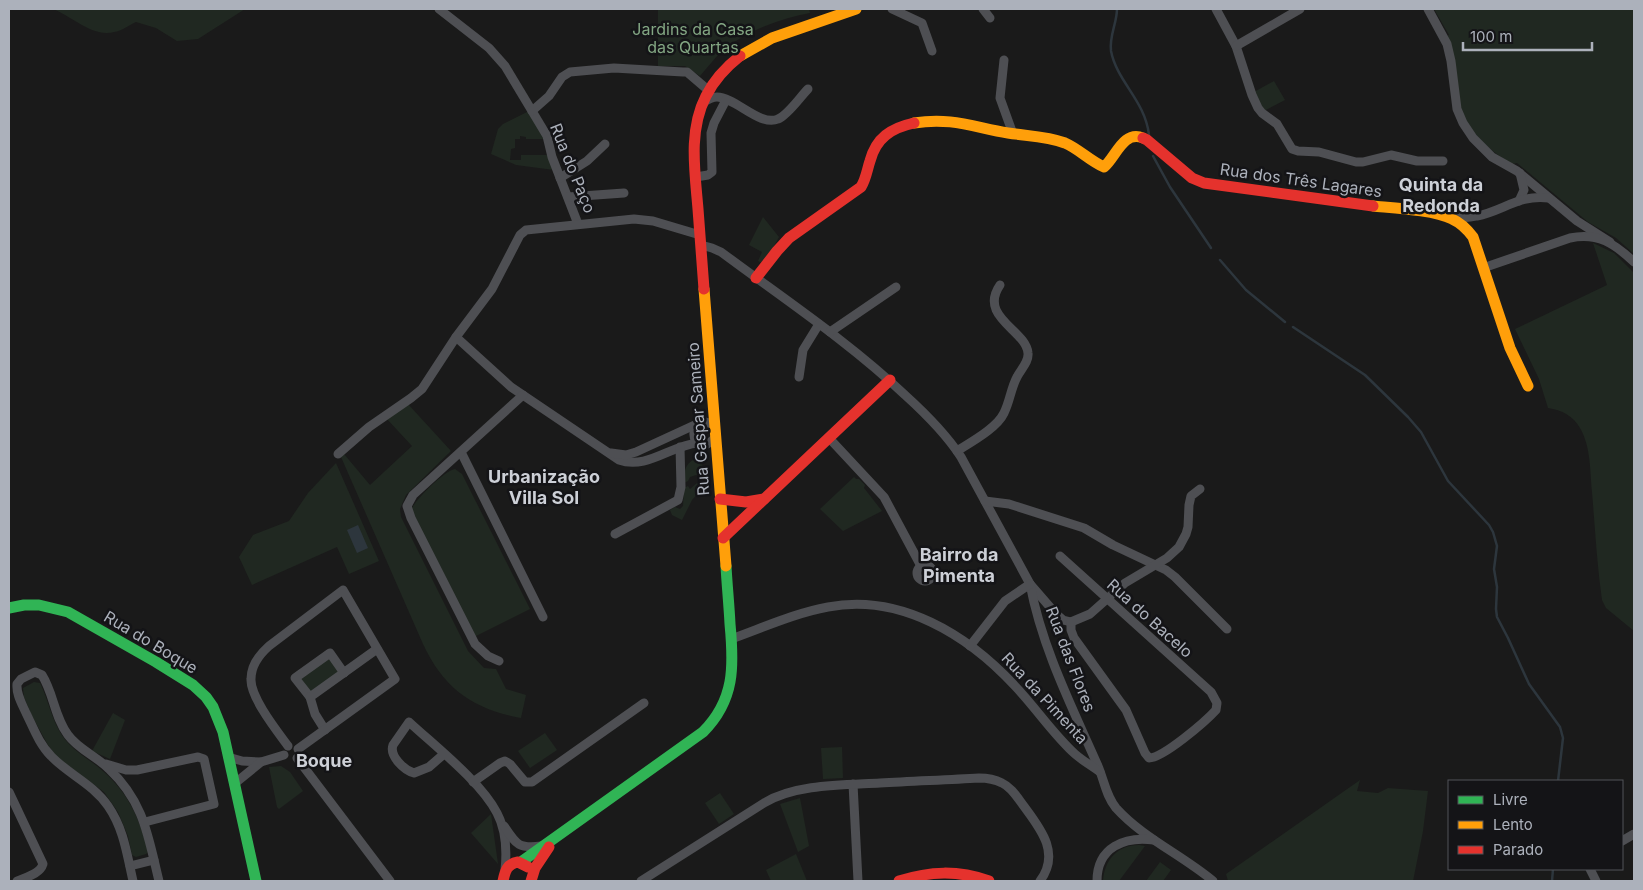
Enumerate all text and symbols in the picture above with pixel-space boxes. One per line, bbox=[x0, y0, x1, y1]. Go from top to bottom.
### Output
park label: Jardins da Casa das Quartas bbox=[632, 19, 754, 57]
scale bar bbox=[1463, 20, 1592, 52]
text: 100 m bbox=[1470, 27, 1512, 46]
street label: Rua do Paço bbox=[546, 120, 600, 216]
street label: Rua dos Três Lagares bbox=[1219, 159, 1383, 201]
district label: Quinta da Redonda bbox=[1399, 174, 1483, 216]
street label: Rua Gaspar Sameiro bbox=[683, 342, 713, 496]
district label: Urbanização Villa Sol bbox=[488, 466, 600, 508]
district label: Bairro da Pimenta bbox=[920, 544, 998, 586]
street label: Rua do Bacelo bbox=[1103, 574, 1197, 662]
street label: Rua das Flores bbox=[1042, 603, 1100, 715]
street label: Rua do Boque bbox=[101, 606, 201, 678]
street label: Rua da Pimenta bbox=[998, 648, 1092, 748]
district label: Boque bbox=[296, 750, 352, 771]
legend bbox=[1448, 780, 1623, 870]
text: Livre bbox=[1493, 790, 1528, 809]
text: Lento bbox=[1493, 815, 1533, 834]
text: Parado bbox=[1493, 840, 1543, 859]

